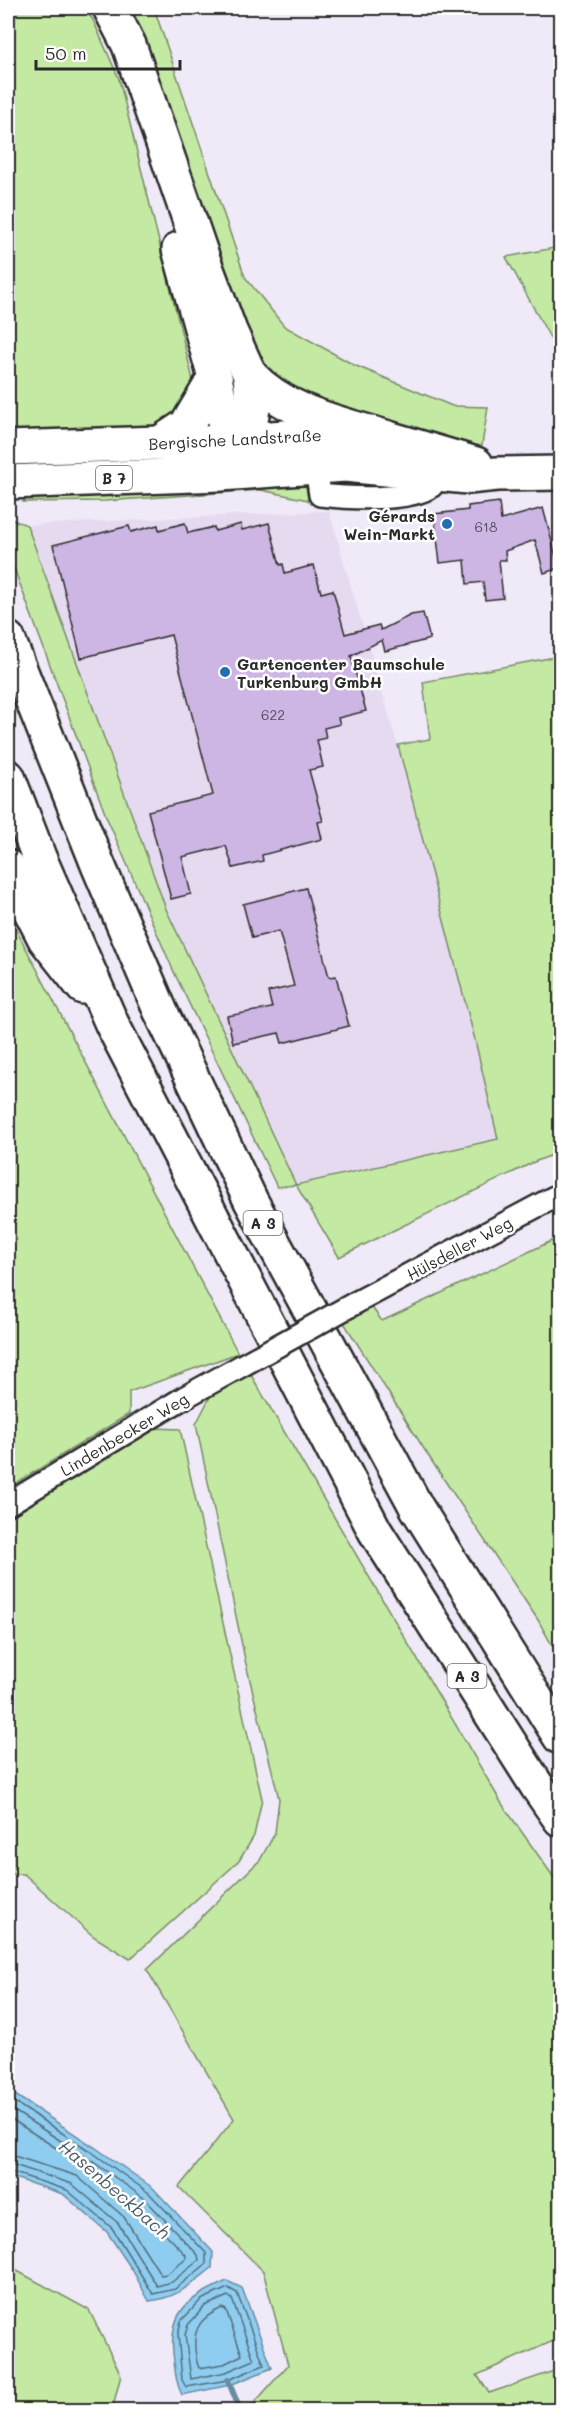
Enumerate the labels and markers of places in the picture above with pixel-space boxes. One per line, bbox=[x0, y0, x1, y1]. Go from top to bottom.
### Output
place label: Gérards Wein-Markt bbox=[344, 505, 435, 544]
marker: Gérards Wein-Markt bbox=[440, 517, 454, 531]
place label: Gartencenter Baumschule Turkenburg GmbH bbox=[237, 653, 445, 692]
marker: Gartencenter Baumschule Turkenburg GmbH bbox=[218, 665, 232, 679]

